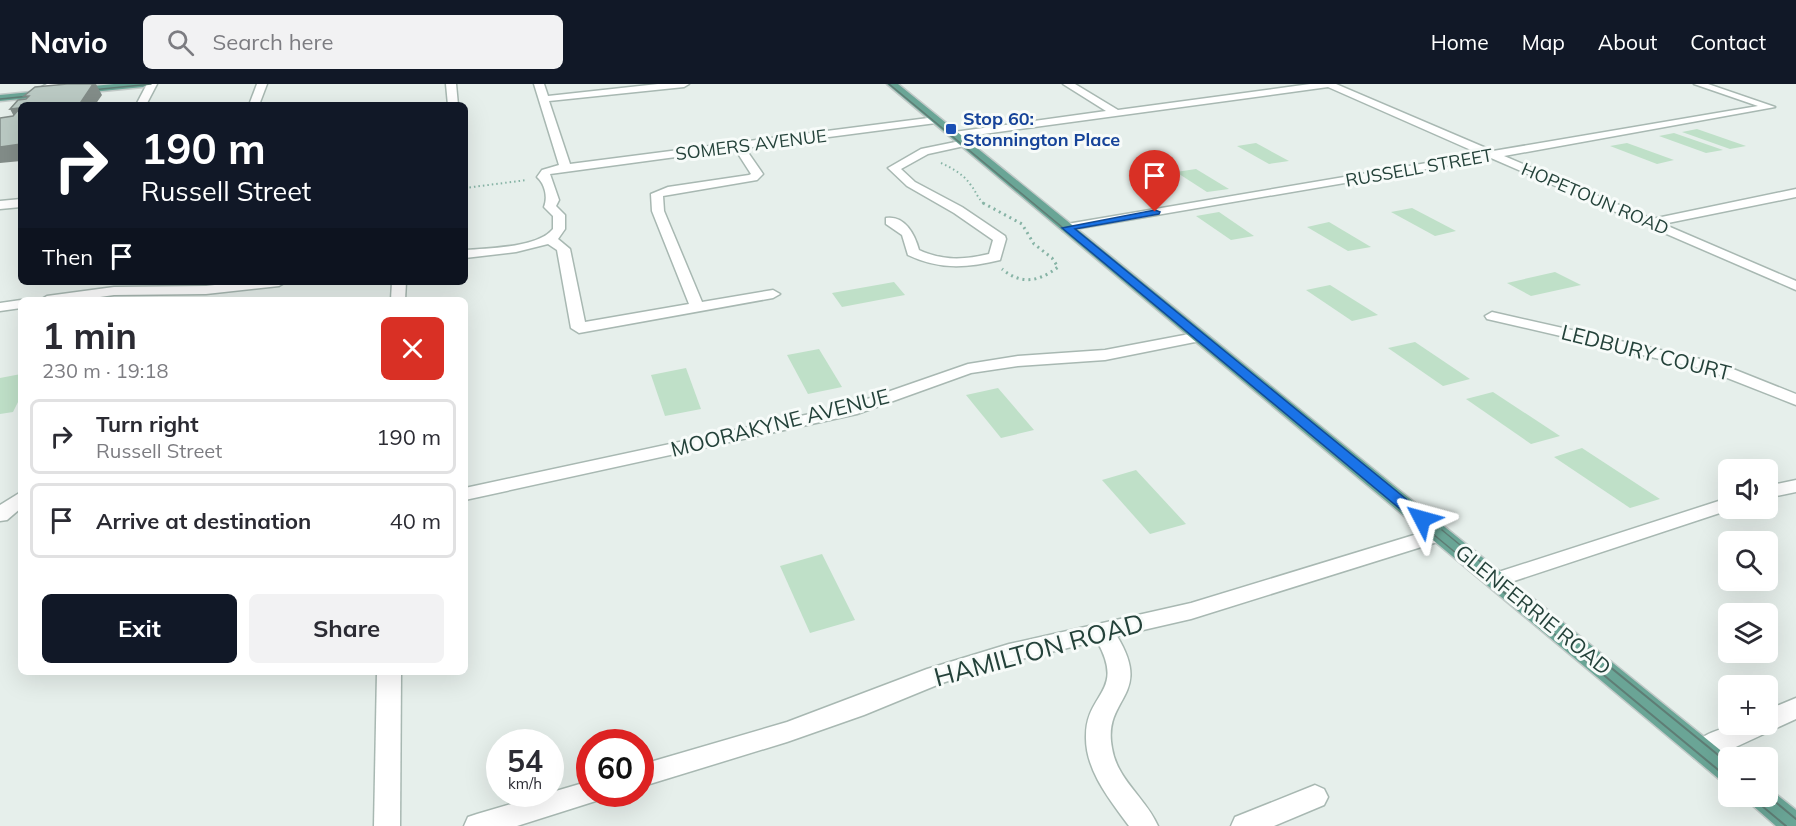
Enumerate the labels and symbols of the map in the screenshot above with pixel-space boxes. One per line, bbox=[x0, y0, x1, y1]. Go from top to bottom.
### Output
place label: Stop 60: Stonnington Place bbox=[963, 107, 1120, 151]
marker: Stop 60: Stonnington Place bbox=[944, 122, 958, 136]
street label: SOMERS AVENUE bbox=[674, 124, 828, 165]
street label: RUSSELL STREET bbox=[1344, 143, 1494, 192]
pin bbox=[1129, 150, 1180, 212]
street label: HOPETOUN ROAD bbox=[1518, 157, 1672, 240]
street label: LEDBURY COURT bbox=[1559, 318, 1734, 386]
street label: MOORAKYNE AVENUE bbox=[668, 382, 892, 462]
position arrow bbox=[1390, 487, 1454, 551]
street label: GLENFERRIE ROAD bbox=[1451, 538, 1617, 680]
street label: HAMILTON ROAD bbox=[930, 606, 1147, 693]
speed limit sign: 60 bbox=[576, 729, 654, 807]

